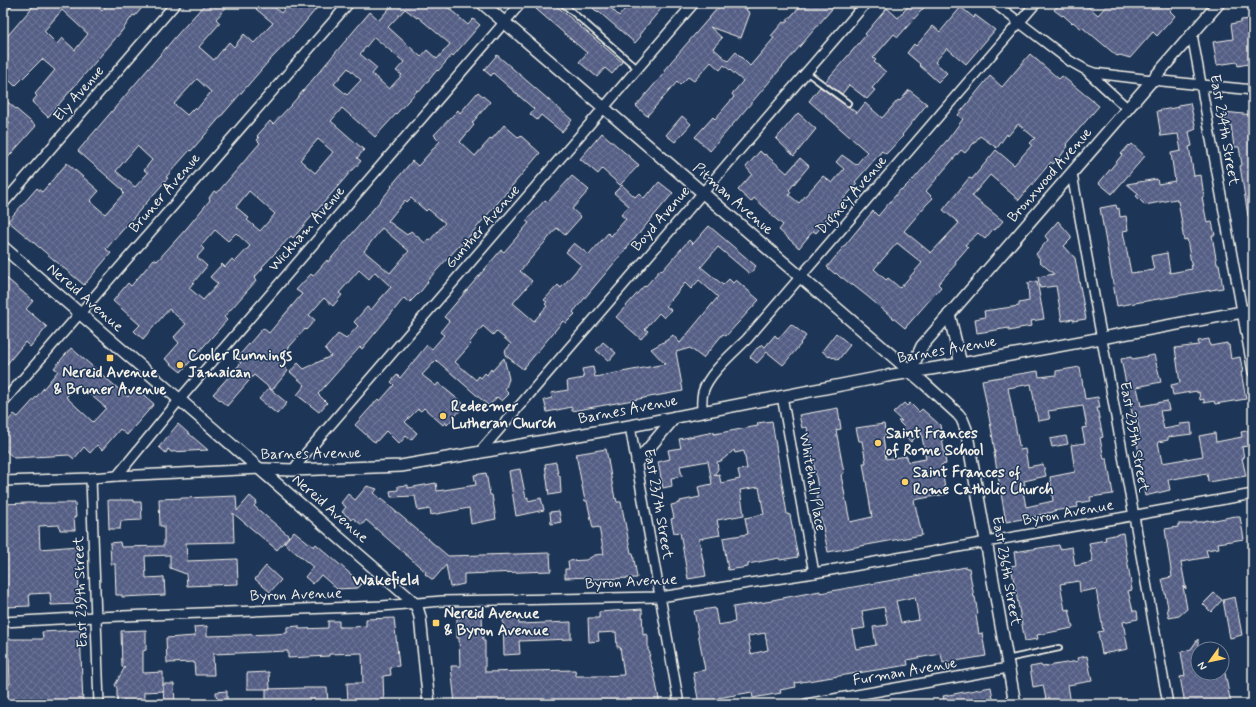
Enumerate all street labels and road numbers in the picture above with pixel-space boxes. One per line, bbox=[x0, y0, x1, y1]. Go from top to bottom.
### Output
street label: Ely Avenue bbox=[49, 62, 109, 126]
street label: East 234th Street bbox=[1204, 73, 1244, 187]
street label: Bronxwood Avenue bbox=[1003, 123, 1097, 227]
street label: Bruner Avenue bbox=[125, 149, 205, 237]
street label: Digney Avenue bbox=[812, 151, 893, 240]
street label: Pitman Avenue bbox=[688, 158, 778, 240]
street label: Gunther Avenue bbox=[441, 181, 525, 273]
street label: Wickham Avenue bbox=[264, 182, 350, 276]
street label: Boyd Avenue bbox=[627, 182, 695, 256]
street label: Nereid Avenue bbox=[42, 259, 128, 337]
street label: Barnes Avenue bbox=[896, 331, 998, 369]
street label: East 235th Street bbox=[1114, 380, 1154, 494]
street label: Barnes Avenue bbox=[577, 391, 679, 429]
street label: Whitehall Place bbox=[794, 431, 831, 533]
street label: Barnes Avenue bbox=[261, 443, 361, 465]
street label: East 237th Street bbox=[638, 447, 678, 561]
street label: Nereid Avenue bbox=[287, 470, 373, 548]
street label: Byron Avenue bbox=[1021, 495, 1115, 531]
street label: East 236th Street bbox=[987, 515, 1026, 628]
street label: East 239th Street bbox=[69, 536, 93, 648]
street label: Byron Avenue bbox=[584, 570, 678, 594]
street label: Byron Avenue bbox=[250, 583, 342, 607]
street label: Furman Avenue bbox=[851, 653, 959, 691]

